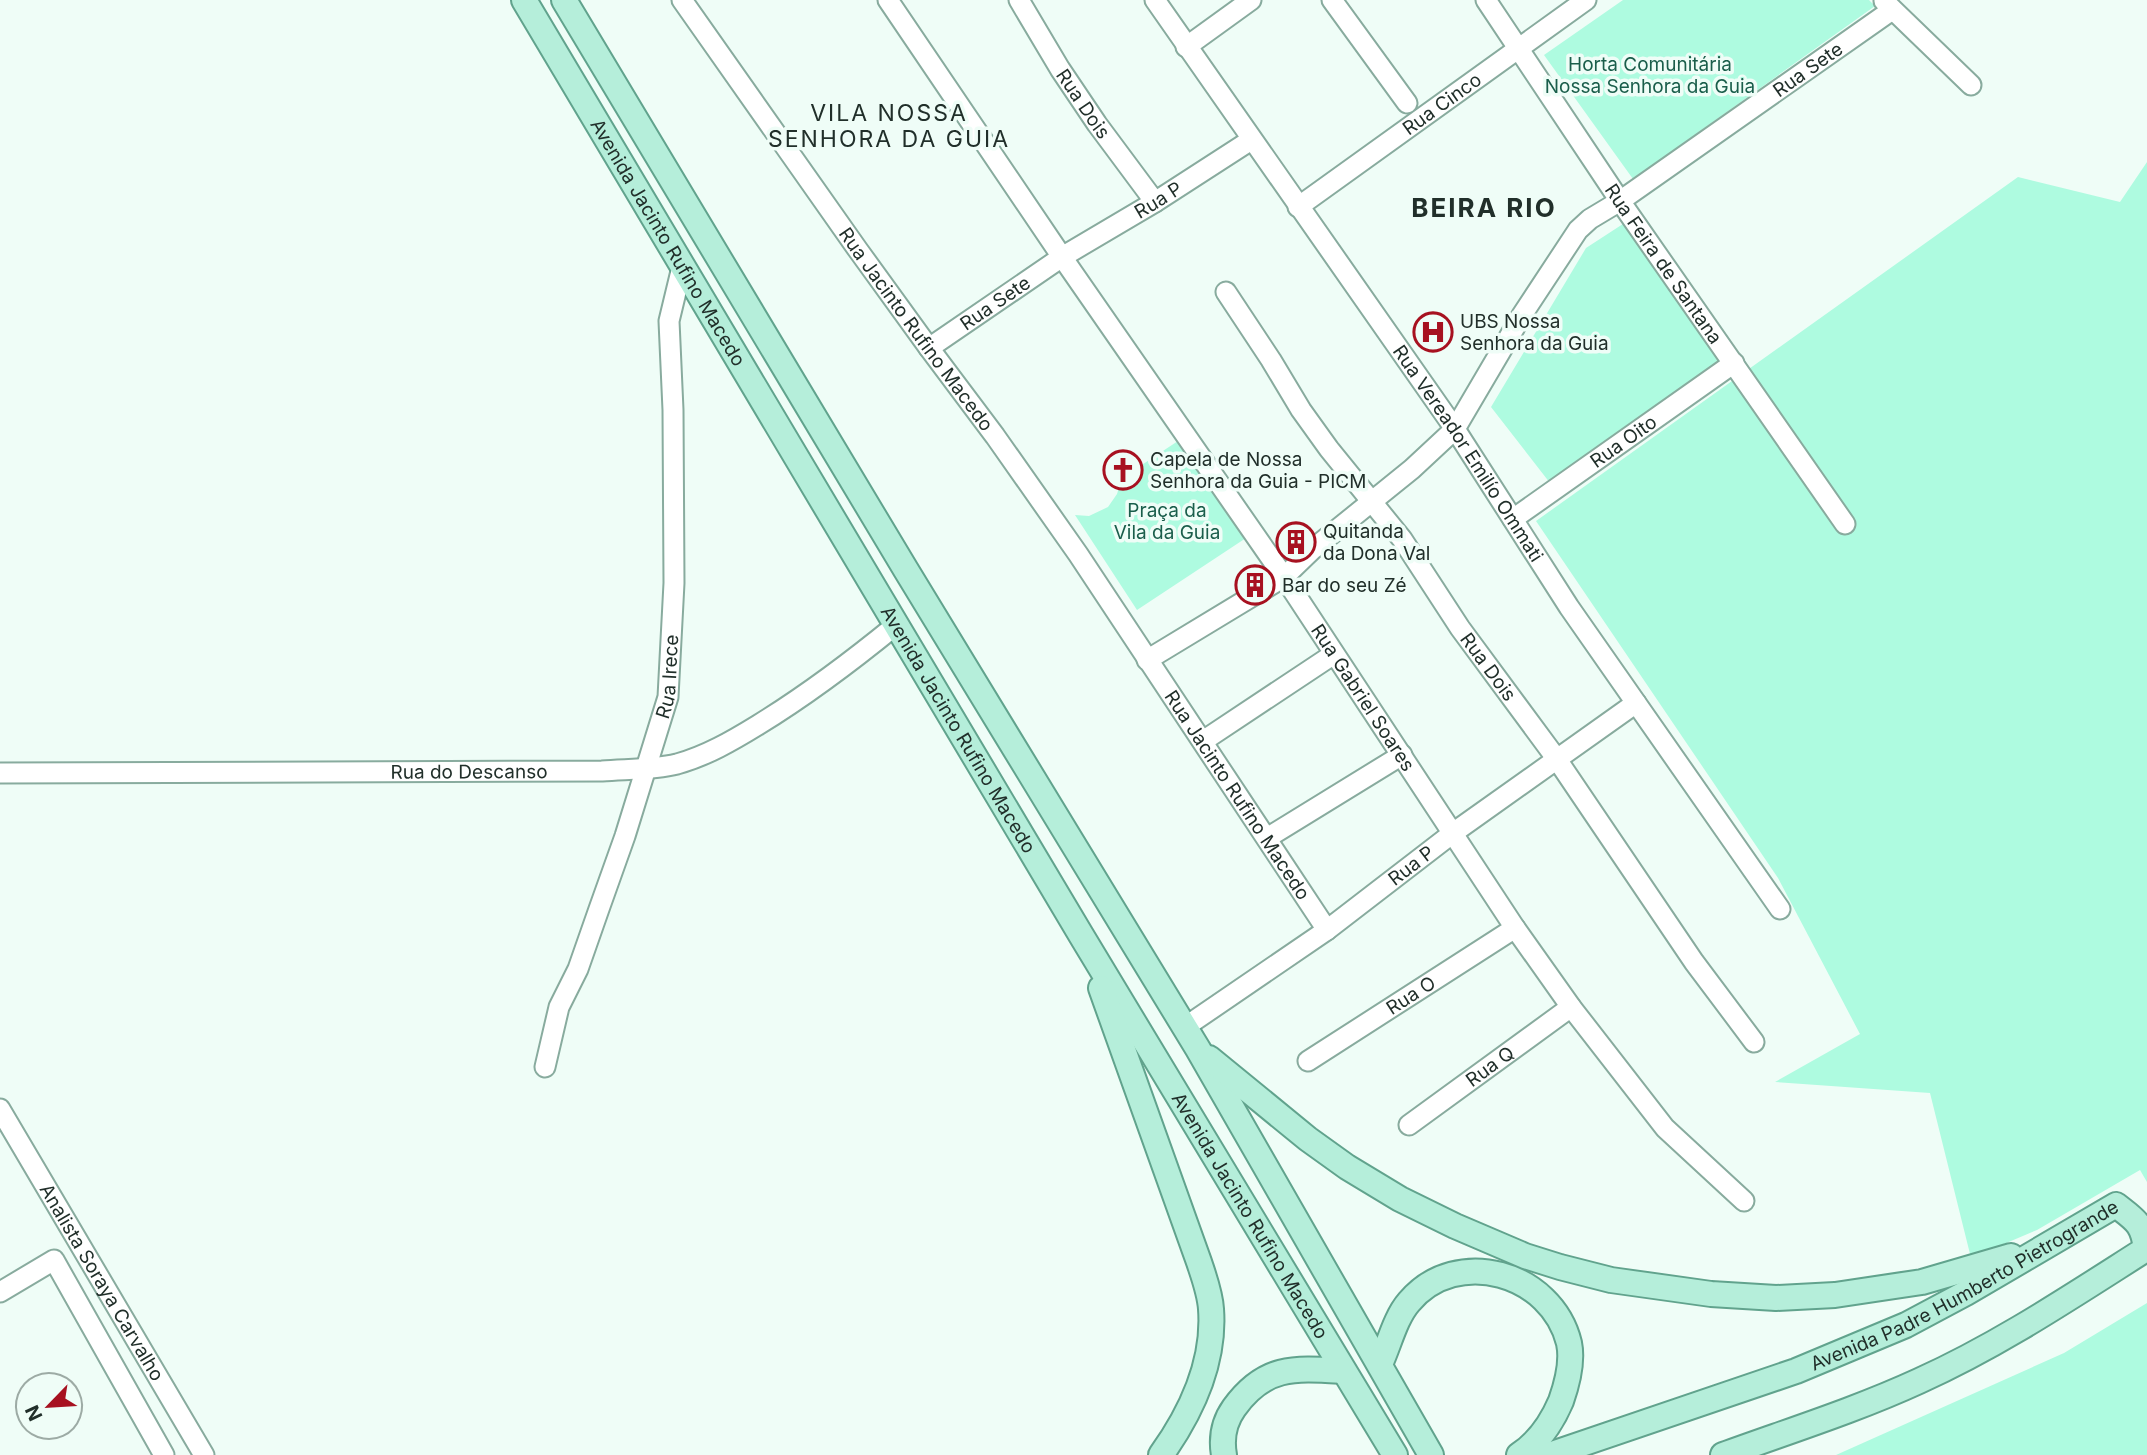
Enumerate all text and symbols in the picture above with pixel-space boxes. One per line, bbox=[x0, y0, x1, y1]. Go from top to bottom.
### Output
street label: Rua Sete bbox=[1769, 37, 1847, 102]
park label: Horta Comunitária Nossa Senhora da Guia bbox=[1545, 53, 1755, 98]
street label: Rua Dois bbox=[1051, 65, 1115, 143]
street label: Rua Cinco bbox=[1398, 68, 1486, 140]
district label: VILA NOSSA SENHORA DA GUIA bbox=[768, 99, 1010, 153]
street label: Avenida Jacinto Rufino Macedo bbox=[585, 115, 750, 370]
street label: Rua P bbox=[1130, 177, 1186, 224]
street label: Rua Feira de Santana bbox=[1600, 179, 1727, 348]
district label: BEIRA RIO bbox=[1411, 192, 1557, 223]
street label: Rua Jacinto Rufino Macedo bbox=[834, 223, 998, 436]
street label: Rua Sete bbox=[956, 271, 1035, 335]
place label: UBS Nossa Senhora da Guia bbox=[1460, 310, 1609, 355]
hospital icon: UBS Nossa Senhora da Guia bbox=[1412, 311, 1454, 353]
street label: Rua Vereador Emilío Ommati bbox=[1388, 341, 1548, 566]
street label: Rua Oito bbox=[1586, 410, 1661, 473]
place label: Capela de Nossa Senhora da Guia - PICM bbox=[1150, 448, 1366, 493]
church icon: Capela de Nossa Senhora da Guia - PICM bbox=[1102, 449, 1144, 491]
park label: Praça da Vila da Guia bbox=[1114, 499, 1220, 544]
place label: Quitanda da Dona Val bbox=[1323, 520, 1430, 565]
building icon: Quitanda da Dona Val bbox=[1275, 521, 1317, 563]
building icon: Bar do seu Zé bbox=[1234, 564, 1276, 606]
place label: Bar do seu Zé bbox=[1282, 574, 1407, 597]
street label: Avenida Jacinto Rufino Macedo bbox=[876, 602, 1041, 857]
street label: Rua Gabriel Soares bbox=[1306, 620, 1420, 776]
street label: Rua Dois bbox=[1455, 628, 1521, 706]
street label: Rua Irece bbox=[651, 634, 683, 721]
street label: Rua Jacinto Rufino Macedo bbox=[1160, 686, 1315, 904]
street label: Rua do Descanso bbox=[390, 760, 548, 784]
street label: Rua P bbox=[1384, 841, 1439, 891]
street label: Rua O bbox=[1382, 971, 1440, 1020]
street label: Rua Q bbox=[1462, 1041, 1519, 1092]
street label: Avenida Jacinto Rufino Macedo bbox=[1167, 1088, 1333, 1343]
street label: Analista Soraya Carvalho bbox=[35, 1180, 169, 1385]
street label: Avenida Padre Humberto Pietrogrande bbox=[1807, 1195, 2123, 1376]
north arrow bbox=[14, 1371, 84, 1441]
text: N bbox=[21, 1402, 48, 1424]

